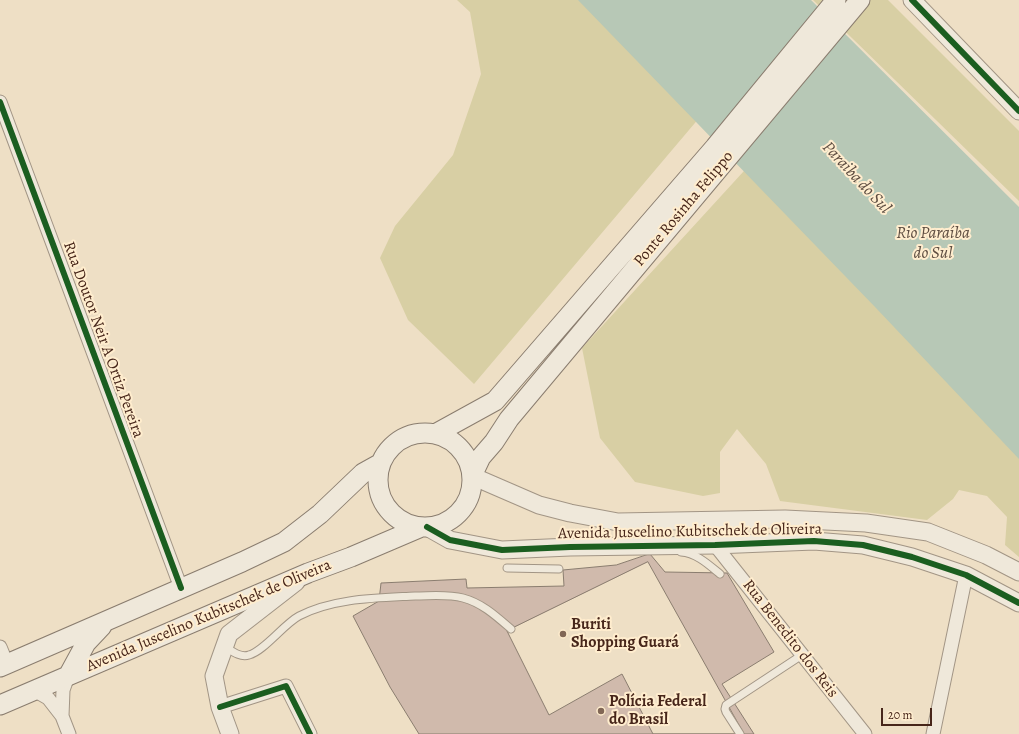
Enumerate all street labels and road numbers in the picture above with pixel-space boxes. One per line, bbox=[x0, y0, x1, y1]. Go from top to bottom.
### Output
street label: Ponte Rosinha Felippo bbox=[630, 147, 738, 271]
street label: Rua Doutor Neir A Ortiz Pereira bbox=[58, 239, 148, 441]
street label: Avenida Juscelino Kubitschek de Oliveira bbox=[558, 520, 822, 544]
street label: Avenida Juscelino Kubitschek de Oliveira bbox=[84, 556, 334, 676]
street label: Rua Benedito dos Reis bbox=[738, 576, 842, 702]

